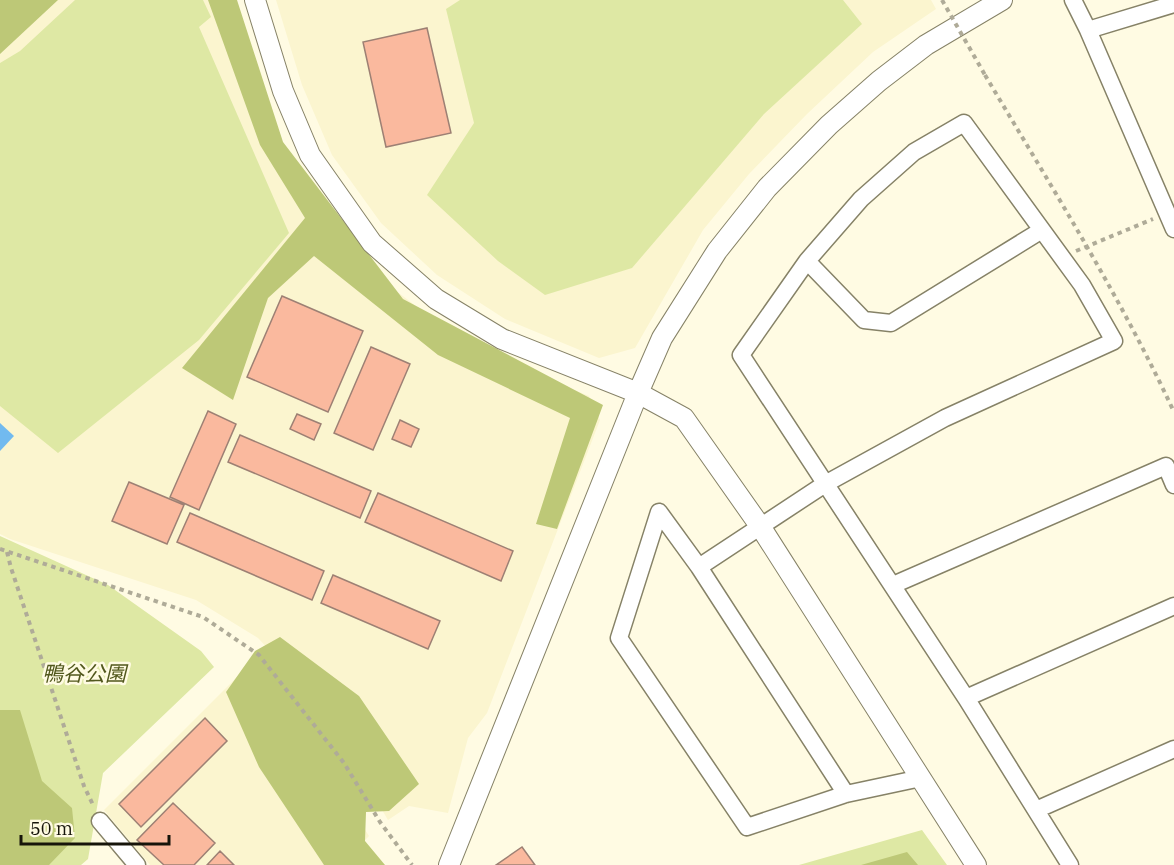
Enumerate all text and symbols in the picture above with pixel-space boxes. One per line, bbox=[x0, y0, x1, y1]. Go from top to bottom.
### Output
park label: 鴨谷公園 bbox=[42, 659, 129, 687]
scale bar bbox=[21, 808, 170, 846]
text: 50 m bbox=[30, 817, 73, 840]

